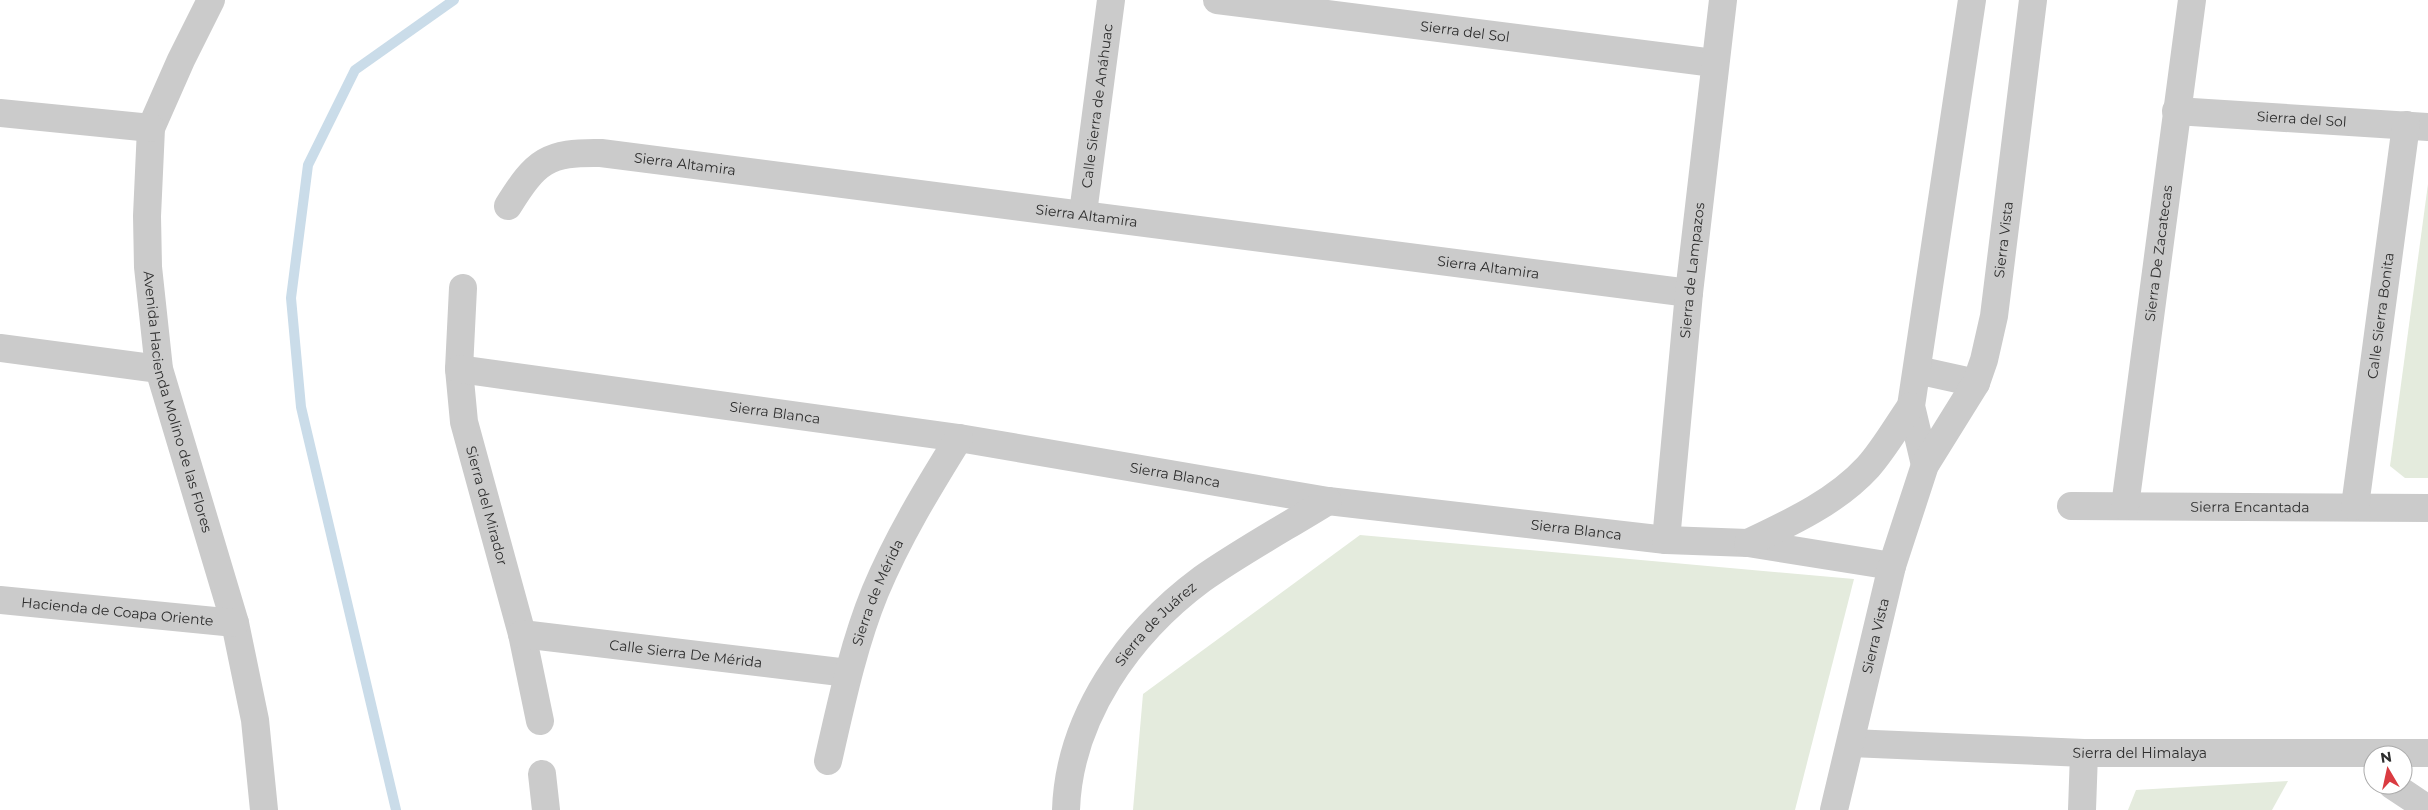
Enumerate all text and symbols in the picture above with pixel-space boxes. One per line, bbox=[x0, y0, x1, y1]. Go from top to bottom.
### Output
street label: Sierra del Sol bbox=[1419, 17, 1511, 46]
street label: Calle Sierra de Anáhuac bbox=[1077, 23, 1117, 189]
street label: Sierra del Sol bbox=[2256, 107, 2347, 131]
street label: Sierra Altamira bbox=[633, 148, 737, 179]
street label: Sierra De Zacatecas bbox=[2141, 184, 2176, 323]
street label: Sierra Altamira bbox=[1035, 200, 1139, 231]
street label: Sierra Vista bbox=[1990, 200, 2017, 279]
street label: Sierra de Lampazos bbox=[1676, 201, 1708, 339]
street label: Calle Sierra Bonita bbox=[2363, 251, 2398, 380]
street label: Sierra Altamira bbox=[1436, 252, 1540, 283]
street label: Avenida Hacienda Molino de las Flores bbox=[139, 270, 216, 535]
street label: Sierra Blanca bbox=[728, 397, 822, 428]
street label: Sierra del Mirador bbox=[462, 444, 512, 568]
street label: Sierra Blanca bbox=[1128, 458, 1222, 491]
street label: Sierra Encantada bbox=[2190, 498, 2310, 516]
street label: Sierra Blanca bbox=[1530, 515, 1623, 544]
street label: Sierra de Mérida bbox=[848, 536, 907, 648]
street label: Sierra de Juárez bbox=[1111, 578, 1200, 670]
street label: Hacienda de Coapa Oriente bbox=[20, 593, 214, 630]
street label: Sierra Vista bbox=[1858, 596, 1893, 675]
street label: Calle Sierra De Mérida bbox=[608, 636, 763, 672]
street label: Sierra del Himalaya bbox=[2072, 744, 2207, 762]
north arrow bbox=[2363, 745, 2413, 795]
text: N bbox=[2379, 747, 2393, 767]

